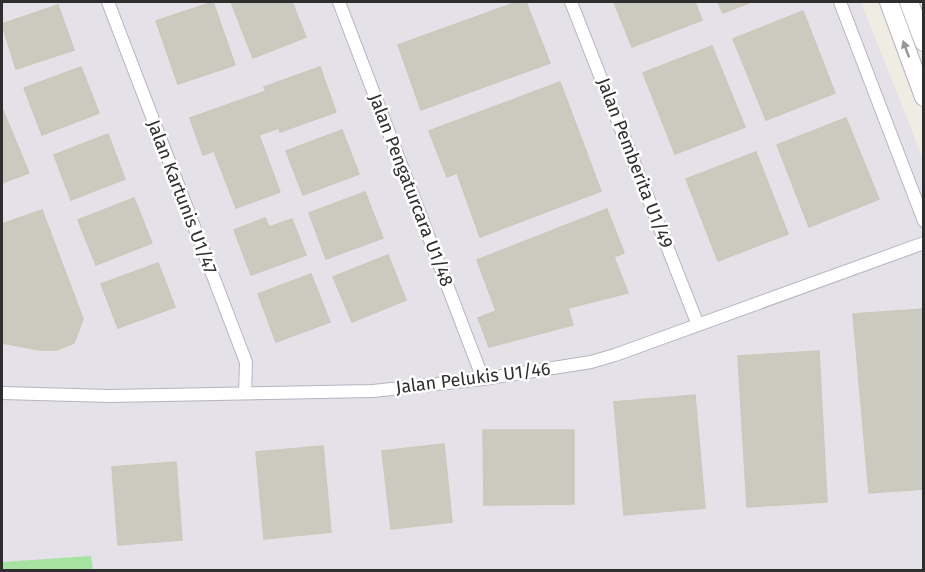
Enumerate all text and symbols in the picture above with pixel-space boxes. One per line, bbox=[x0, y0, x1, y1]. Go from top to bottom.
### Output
one-way arrow bbox=[901, 40, 911, 58]
street label: Jalan Pemberita U1/49 bbox=[592, 75, 678, 251]
street label: Jalan Pengaturcara U1/48 bbox=[364, 91, 458, 290]
street label: Jalan Kartunis U1/47 bbox=[142, 117, 222, 277]
street label: Jalan Pelukis U1/46 bbox=[394, 358, 552, 398]

